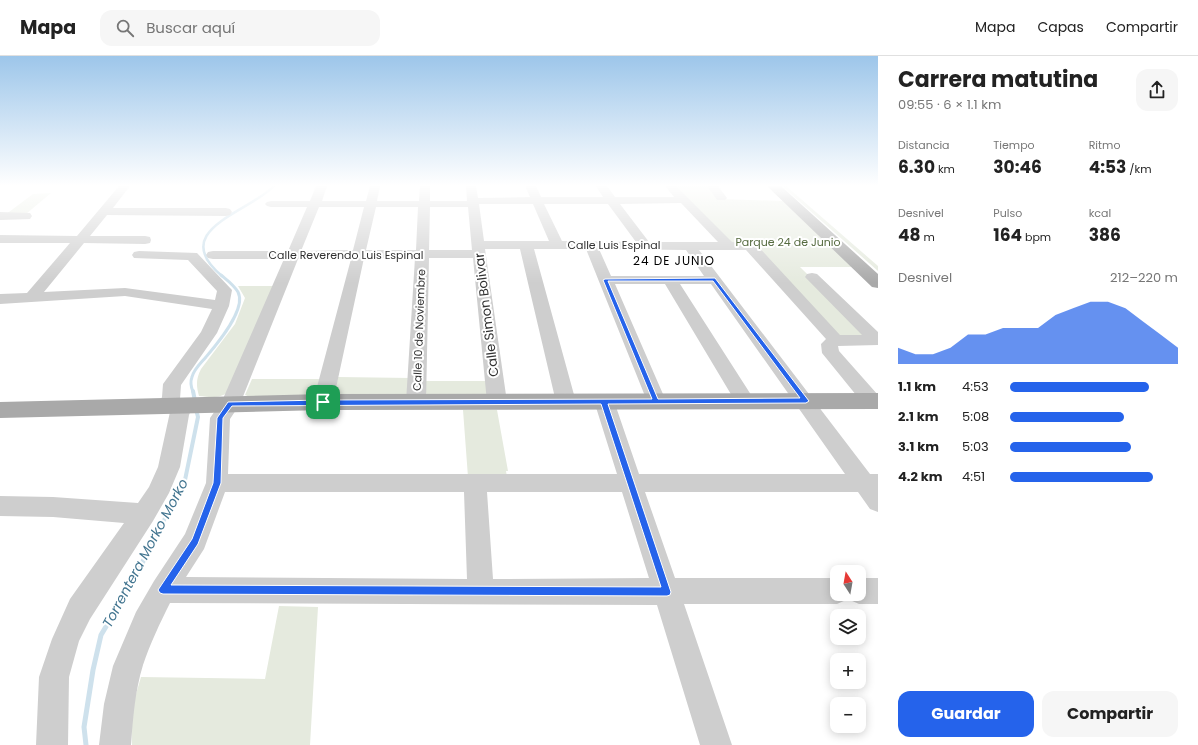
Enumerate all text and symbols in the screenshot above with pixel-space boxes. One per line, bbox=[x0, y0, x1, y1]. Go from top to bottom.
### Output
search box bbox=[100, 10, 380, 46]
text: Mapa bbox=[20, 14, 76, 41]
icon: search bbox=[114, 17, 136, 39]
text: Buscar aquí bbox=[146, 17, 235, 38]
text: Mapa bbox=[975, 17, 1015, 37]
text: Capas bbox=[1037, 17, 1084, 37]
text: Compartir bbox=[1106, 17, 1178, 37]
text: Carrera matutina bbox=[898, 64, 1098, 95]
button: share bbox=[1136, 69, 1178, 111]
text: 09:55 · 6 × 1.1 km bbox=[898, 95, 1001, 114]
text: Distancia bbox=[898, 137, 950, 153]
text: Tiempo bbox=[993, 137, 1035, 153]
text: Ritmo bbox=[1089, 137, 1120, 153]
text: 6.30 bbox=[898, 155, 935, 179]
text: 30:46 bbox=[993, 155, 1042, 179]
text: 4:53 bbox=[1089, 155, 1126, 179]
text: km bbox=[935, 161, 955, 177]
text: /km bbox=[1126, 161, 1152, 177]
text: Desnivel bbox=[898, 205, 944, 221]
text: Pulso bbox=[993, 205, 1022, 221]
text: kcal bbox=[1089, 205, 1111, 221]
text: 48 bbox=[898, 223, 921, 247]
text: 164 bbox=[993, 223, 1022, 247]
text: 386 bbox=[1089, 223, 1121, 247]
text: m bbox=[921, 229, 935, 245]
text: bpm bbox=[1022, 229, 1051, 245]
park label: Parque 24 de Junio bbox=[735, 234, 841, 250]
street label: Calle Luis Espinal bbox=[568, 237, 660, 253]
street label: Calle Reverendo Luis Espinal bbox=[269, 247, 423, 263]
street label: Calle Simon Bolivar bbox=[469, 252, 504, 378]
district label: 24 DE JUNIO bbox=[633, 252, 715, 269]
text: Desnivel bbox=[898, 268, 952, 287]
text: 212–220 m bbox=[1110, 268, 1178, 287]
street label: Calle 10 de Noviembre bbox=[409, 269, 429, 391]
text: 1.1 km bbox=[898, 377, 936, 396]
text: 4:53 bbox=[962, 377, 989, 396]
pin bbox=[306, 385, 340, 419]
icon: arrive bbox=[312, 391, 334, 413]
text: 2.1 km bbox=[898, 407, 939, 426]
text: 5:08 bbox=[962, 407, 989, 426]
text: 3.1 km bbox=[898, 437, 939, 456]
text: 5:03 bbox=[962, 437, 989, 456]
text: 4.2 km bbox=[898, 467, 942, 486]
text: 4:51 bbox=[962, 467, 985, 486]
water label: Torrentera Morko Morko bbox=[97, 475, 193, 631]
north arrow bbox=[830, 565, 866, 601]
map controls bbox=[830, 565, 866, 733]
button: layers bbox=[830, 609, 866, 645]
button: + bbox=[830, 653, 866, 689]
button: Guardar bbox=[898, 691, 1034, 737]
button: Compartir bbox=[1042, 691, 1178, 737]
button: − bbox=[830, 697, 866, 733]

